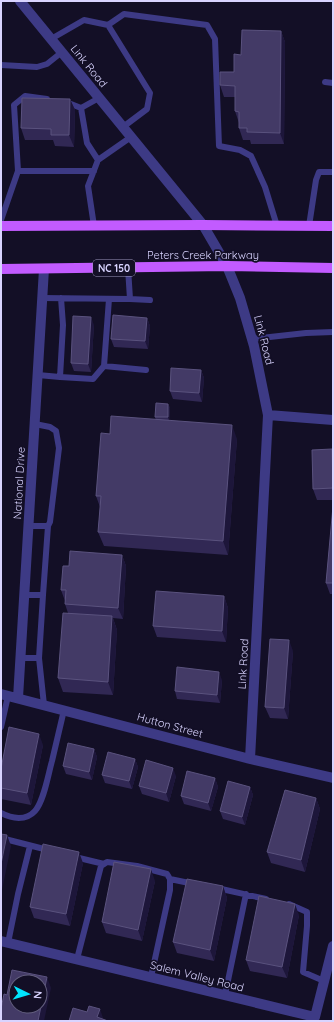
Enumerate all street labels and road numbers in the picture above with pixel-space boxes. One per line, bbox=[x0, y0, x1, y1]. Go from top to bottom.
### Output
street label: Link Road bbox=[68, 42, 110, 90]
street label: Peters Creek Parkway bbox=[147, 248, 259, 262]
road number: NC 150 bbox=[93, 260, 135, 276]
street label: Link Road bbox=[251, 314, 277, 366]
street label: National Drive bbox=[10, 446, 28, 520]
street label: Link Road bbox=[235, 638, 251, 690]
street label: Hutton Street bbox=[136, 709, 205, 741]
street label: Salem Valley Road bbox=[149, 958, 245, 994]

